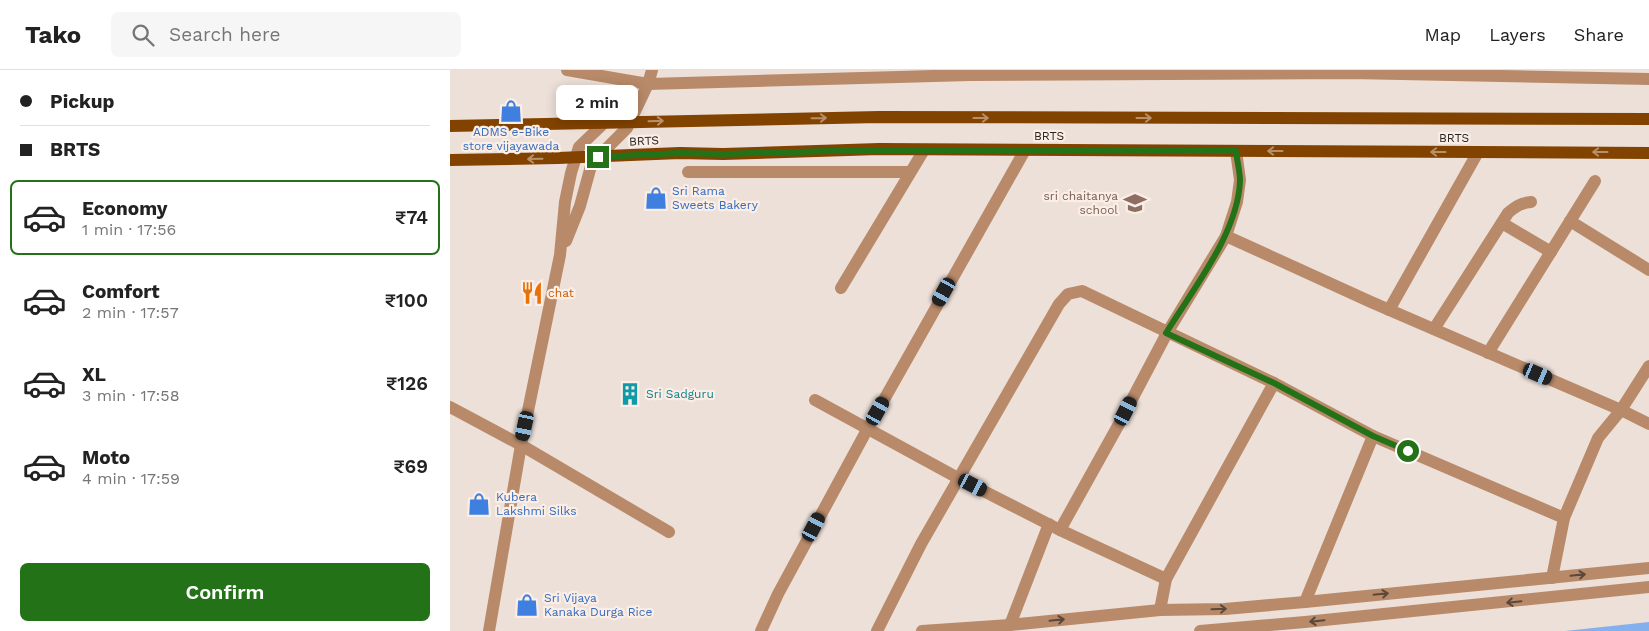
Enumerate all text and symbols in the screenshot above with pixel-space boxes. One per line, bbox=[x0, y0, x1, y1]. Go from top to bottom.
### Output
search box bbox=[111, 12, 461, 57]
text: Tako bbox=[25, 21, 81, 49]
icon: search bbox=[129, 21, 157, 49]
text: Search here bbox=[169, 23, 280, 46]
text: Map bbox=[1424, 24, 1461, 45]
text: Layers bbox=[1489, 24, 1546, 45]
text: Share bbox=[1574, 24, 1624, 45]
callout: 2 min bbox=[557, 84, 639, 119]
text: Pickup bbox=[50, 90, 114, 113]
text: 2 min bbox=[575, 93, 619, 112]
shop icon: ADMS e-Bike store vijayawada bbox=[498, 98, 524, 124]
one-way arrow bbox=[810, 113, 826, 123]
one-way arrow bbox=[972, 113, 989, 123]
one-way arrow bbox=[1135, 113, 1151, 123]
one-way arrow bbox=[648, 117, 664, 126]
place label: ADMS e-Bike store vijayawada bbox=[463, 125, 560, 153]
street label: BRTS bbox=[1034, 129, 1064, 143]
street label: BRTS bbox=[1439, 131, 1469, 145]
street label: BRTS bbox=[629, 133, 659, 149]
text: BRTS bbox=[50, 138, 100, 161]
route end bbox=[587, 146, 609, 168]
one-way arrow bbox=[1268, 146, 1284, 156]
one-way arrow bbox=[1430, 147, 1446, 157]
one-way arrow bbox=[1593, 147, 1609, 157]
one-way arrow bbox=[528, 154, 544, 164]
place label: Sri Rama Sweets Bakery bbox=[672, 184, 759, 212]
shop icon: Sri Rama Sweets Bakery bbox=[643, 185, 669, 211]
place label: sri chaitanya school bbox=[1043, 189, 1118, 217]
school or university icon: sri chaitanya school bbox=[1122, 190, 1148, 216]
icon: car bbox=[22, 195, 67, 240]
text: Economy bbox=[82, 197, 167, 220]
text: ₹74 bbox=[395, 206, 428, 229]
text: 1 min · 17:56 bbox=[82, 220, 176, 239]
car bbox=[930, 275, 957, 309]
icon: car bbox=[22, 278, 67, 323]
text: Comfort bbox=[82, 280, 160, 303]
restaurant icon: chat bbox=[519, 280, 545, 306]
place label: chat bbox=[548, 286, 574, 300]
text: ₹100 bbox=[385, 289, 428, 312]
text: 2 min · 17:57 bbox=[82, 303, 179, 322]
icon: car bbox=[22, 361, 67, 406]
car bbox=[1521, 361, 1554, 387]
text: XL bbox=[82, 363, 106, 386]
text: ₹126 bbox=[386, 372, 428, 395]
building icon: Sri Sadguru bbox=[617, 381, 643, 407]
text: 3 min · 17:58 bbox=[82, 386, 180, 405]
place label: Sri Sadguru bbox=[646, 387, 714, 401]
car bbox=[864, 394, 891, 428]
car bbox=[1112, 394, 1139, 428]
car bbox=[514, 410, 535, 442]
route start bbox=[1397, 440, 1419, 462]
icon: car bbox=[22, 444, 67, 489]
text: Moto bbox=[82, 446, 130, 469]
text: ₹69 bbox=[394, 455, 428, 478]
text: 4 min · 17:59 bbox=[82, 469, 180, 488]
car bbox=[956, 472, 989, 498]
place label: Kubera Lakshmi Silks bbox=[496, 490, 577, 518]
shop icon: Kubera Lakshmi Silks bbox=[466, 491, 492, 517]
car bbox=[800, 510, 827, 544]
button: Confirm bbox=[20, 563, 430, 621]
one-way arrow bbox=[1570, 570, 1586, 580]
one-way arrow bbox=[1373, 589, 1389, 599]
place label: Sri Vijaya Kanaka Durga Rice bbox=[544, 591, 652, 619]
shop icon: Sri Vijaya Kanaka Durga Rice bbox=[514, 592, 540, 618]
one-way arrow bbox=[1506, 597, 1522, 606]
one-way arrow bbox=[1211, 604, 1227, 613]
one-way arrow bbox=[1049, 615, 1065, 625]
one-way arrow bbox=[1309, 616, 1325, 626]

